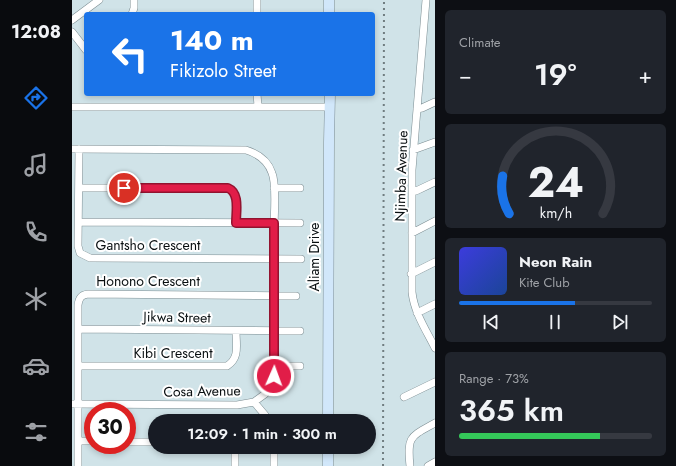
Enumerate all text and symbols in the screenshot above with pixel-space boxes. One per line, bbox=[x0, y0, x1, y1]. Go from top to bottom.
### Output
text: 12:08 bbox=[11, 19, 61, 45]
text: 140 m bbox=[170, 20, 254, 61]
icon: left bbox=[104, 28, 156, 80]
text: Climate bbox=[459, 33, 500, 52]
text: 19° bbox=[534, 53, 577, 96]
text: Fikizolo Street bbox=[170, 58, 276, 84]
text: − bbox=[459, 59, 472, 91]
text: + bbox=[638, 59, 652, 91]
icon: directions bbox=[22, 84, 50, 112]
street label: Njimba Avenue bbox=[389, 130, 413, 222]
icon: music bbox=[22, 151, 50, 179]
text: 24 bbox=[527, 152, 584, 213]
pin bbox=[107, 171, 141, 205]
icon: arrive bbox=[113, 177, 135, 199]
text: km/h bbox=[539, 203, 572, 223]
icon: phone bbox=[22, 218, 50, 246]
street label: Aliam Drive bbox=[304, 222, 324, 292]
street label: Gantsho Crescent bbox=[96, 235, 201, 255]
text: Neon Rain bbox=[519, 251, 592, 273]
street label: Honono Crescent bbox=[96, 271, 200, 291]
text: Kite Club bbox=[519, 273, 570, 292]
icon: climate bbox=[22, 285, 50, 313]
street label: Jikwa Street bbox=[141, 306, 211, 328]
icon: previous bbox=[480, 311, 502, 333]
icon: pause bbox=[544, 311, 566, 333]
icon: next bbox=[609, 311, 631, 333]
street label: Kibi Crescent bbox=[133, 343, 213, 363]
icon: car bbox=[22, 352, 50, 380]
position arrow bbox=[253, 355, 295, 397]
text: Range · 73% bbox=[459, 369, 529, 388]
street label: Cosa Avenue bbox=[163, 380, 241, 402]
text: 365 km bbox=[459, 389, 564, 432]
speed limit sign: 30 bbox=[84, 402, 136, 454]
icon: filters bbox=[22, 418, 50, 446]
text: 12:09 · 1 min · 300 m bbox=[187, 423, 337, 445]

